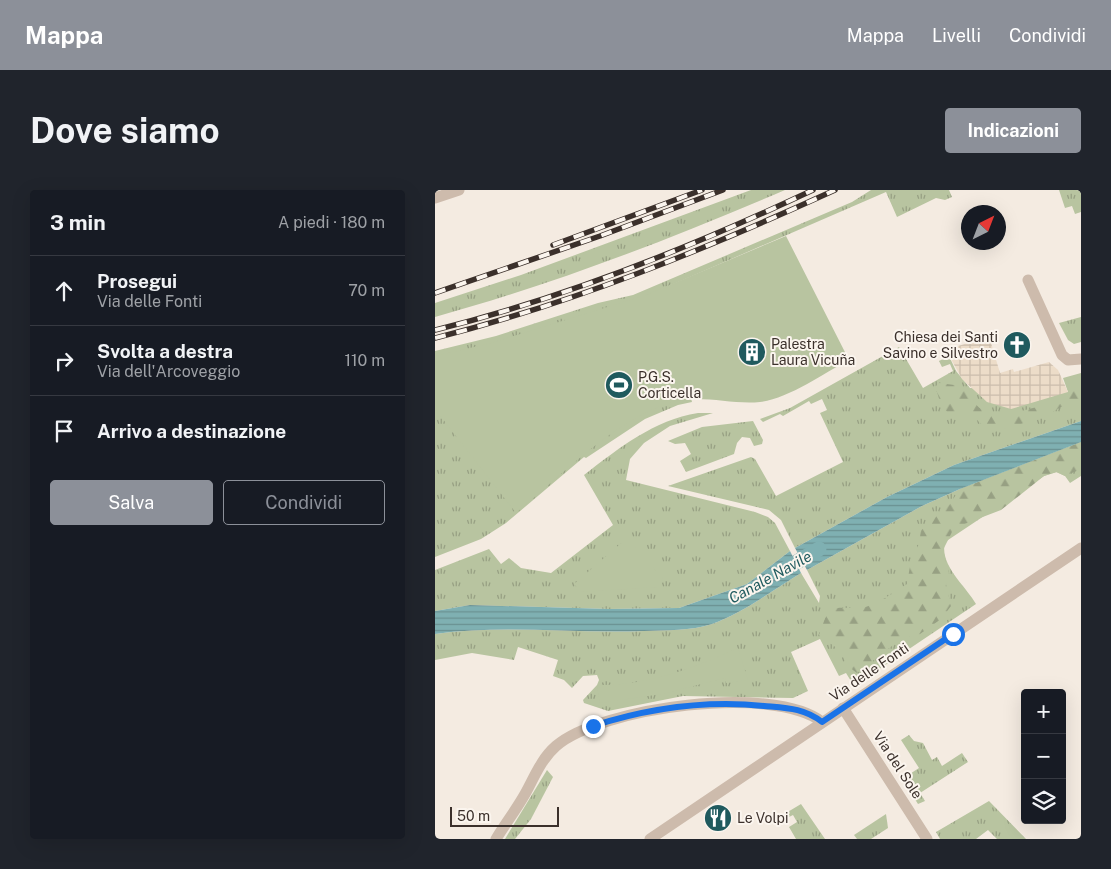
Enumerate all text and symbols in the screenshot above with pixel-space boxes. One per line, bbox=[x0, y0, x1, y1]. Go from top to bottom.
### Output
text: Mappa bbox=[25, 21, 103, 49]
text: Mappa bbox=[847, 25, 904, 46]
text: Livelli bbox=[932, 25, 981, 46]
text: Condividi bbox=[1009, 25, 1086, 46]
button: Indicazioni bbox=[945, 108, 1081, 153]
text: Dove siamo bbox=[30, 110, 220, 151]
north arrow bbox=[961, 205, 1006, 250]
text: 3 min bbox=[50, 210, 106, 235]
text: A piedi · 180 m bbox=[278, 213, 385, 232]
text: Prosegui bbox=[97, 270, 177, 292]
icon: ahead bbox=[50, 277, 78, 305]
text: 70 m bbox=[348, 281, 385, 300]
text: Via delle Fonti bbox=[97, 292, 202, 311]
place label: Chiesa dei Santi Savino e Silvestro bbox=[883, 329, 998, 361]
church icon: Chiesa dei Santi Savino e Silvestro bbox=[1002, 330, 1032, 360]
place label: Palestra Laura Vicuña bbox=[771, 336, 855, 368]
building icon: Palestra Laura Vicuña bbox=[737, 337, 767, 367]
text: Svolta a destra bbox=[97, 340, 233, 362]
icon: right bbox=[50, 347, 78, 375]
text: 110 m bbox=[344, 351, 385, 370]
text: Via dell'Arcoveggio bbox=[97, 362, 240, 381]
place label: P.G.S. Corticella bbox=[638, 369, 701, 401]
sports icon: P.G.S. Corticella bbox=[604, 370, 634, 400]
icon: arrive bbox=[50, 417, 78, 445]
text: Arrivo a destinazione bbox=[97, 420, 286, 442]
button: Salva bbox=[50, 480, 213, 525]
button: Condividi bbox=[223, 480, 385, 525]
water label: Canale Navile bbox=[726, 547, 814, 607]
route start bbox=[942, 623, 965, 646]
street label: Via delle Fonti bbox=[826, 640, 912, 704]
map controls bbox=[1021, 689, 1066, 824]
button: + bbox=[1021, 689, 1066, 734]
route end bbox=[582, 715, 605, 738]
street label: Via del Sole bbox=[870, 728, 926, 802]
button: − bbox=[1021, 734, 1066, 779]
button: layers bbox=[1021, 779, 1066, 824]
restaurant icon: Le Volpi bbox=[703, 803, 733, 833]
scale bar bbox=[450, 804, 559, 827]
text: 50 m bbox=[457, 808, 490, 824]
place label: Le Volpi bbox=[737, 810, 788, 826]

